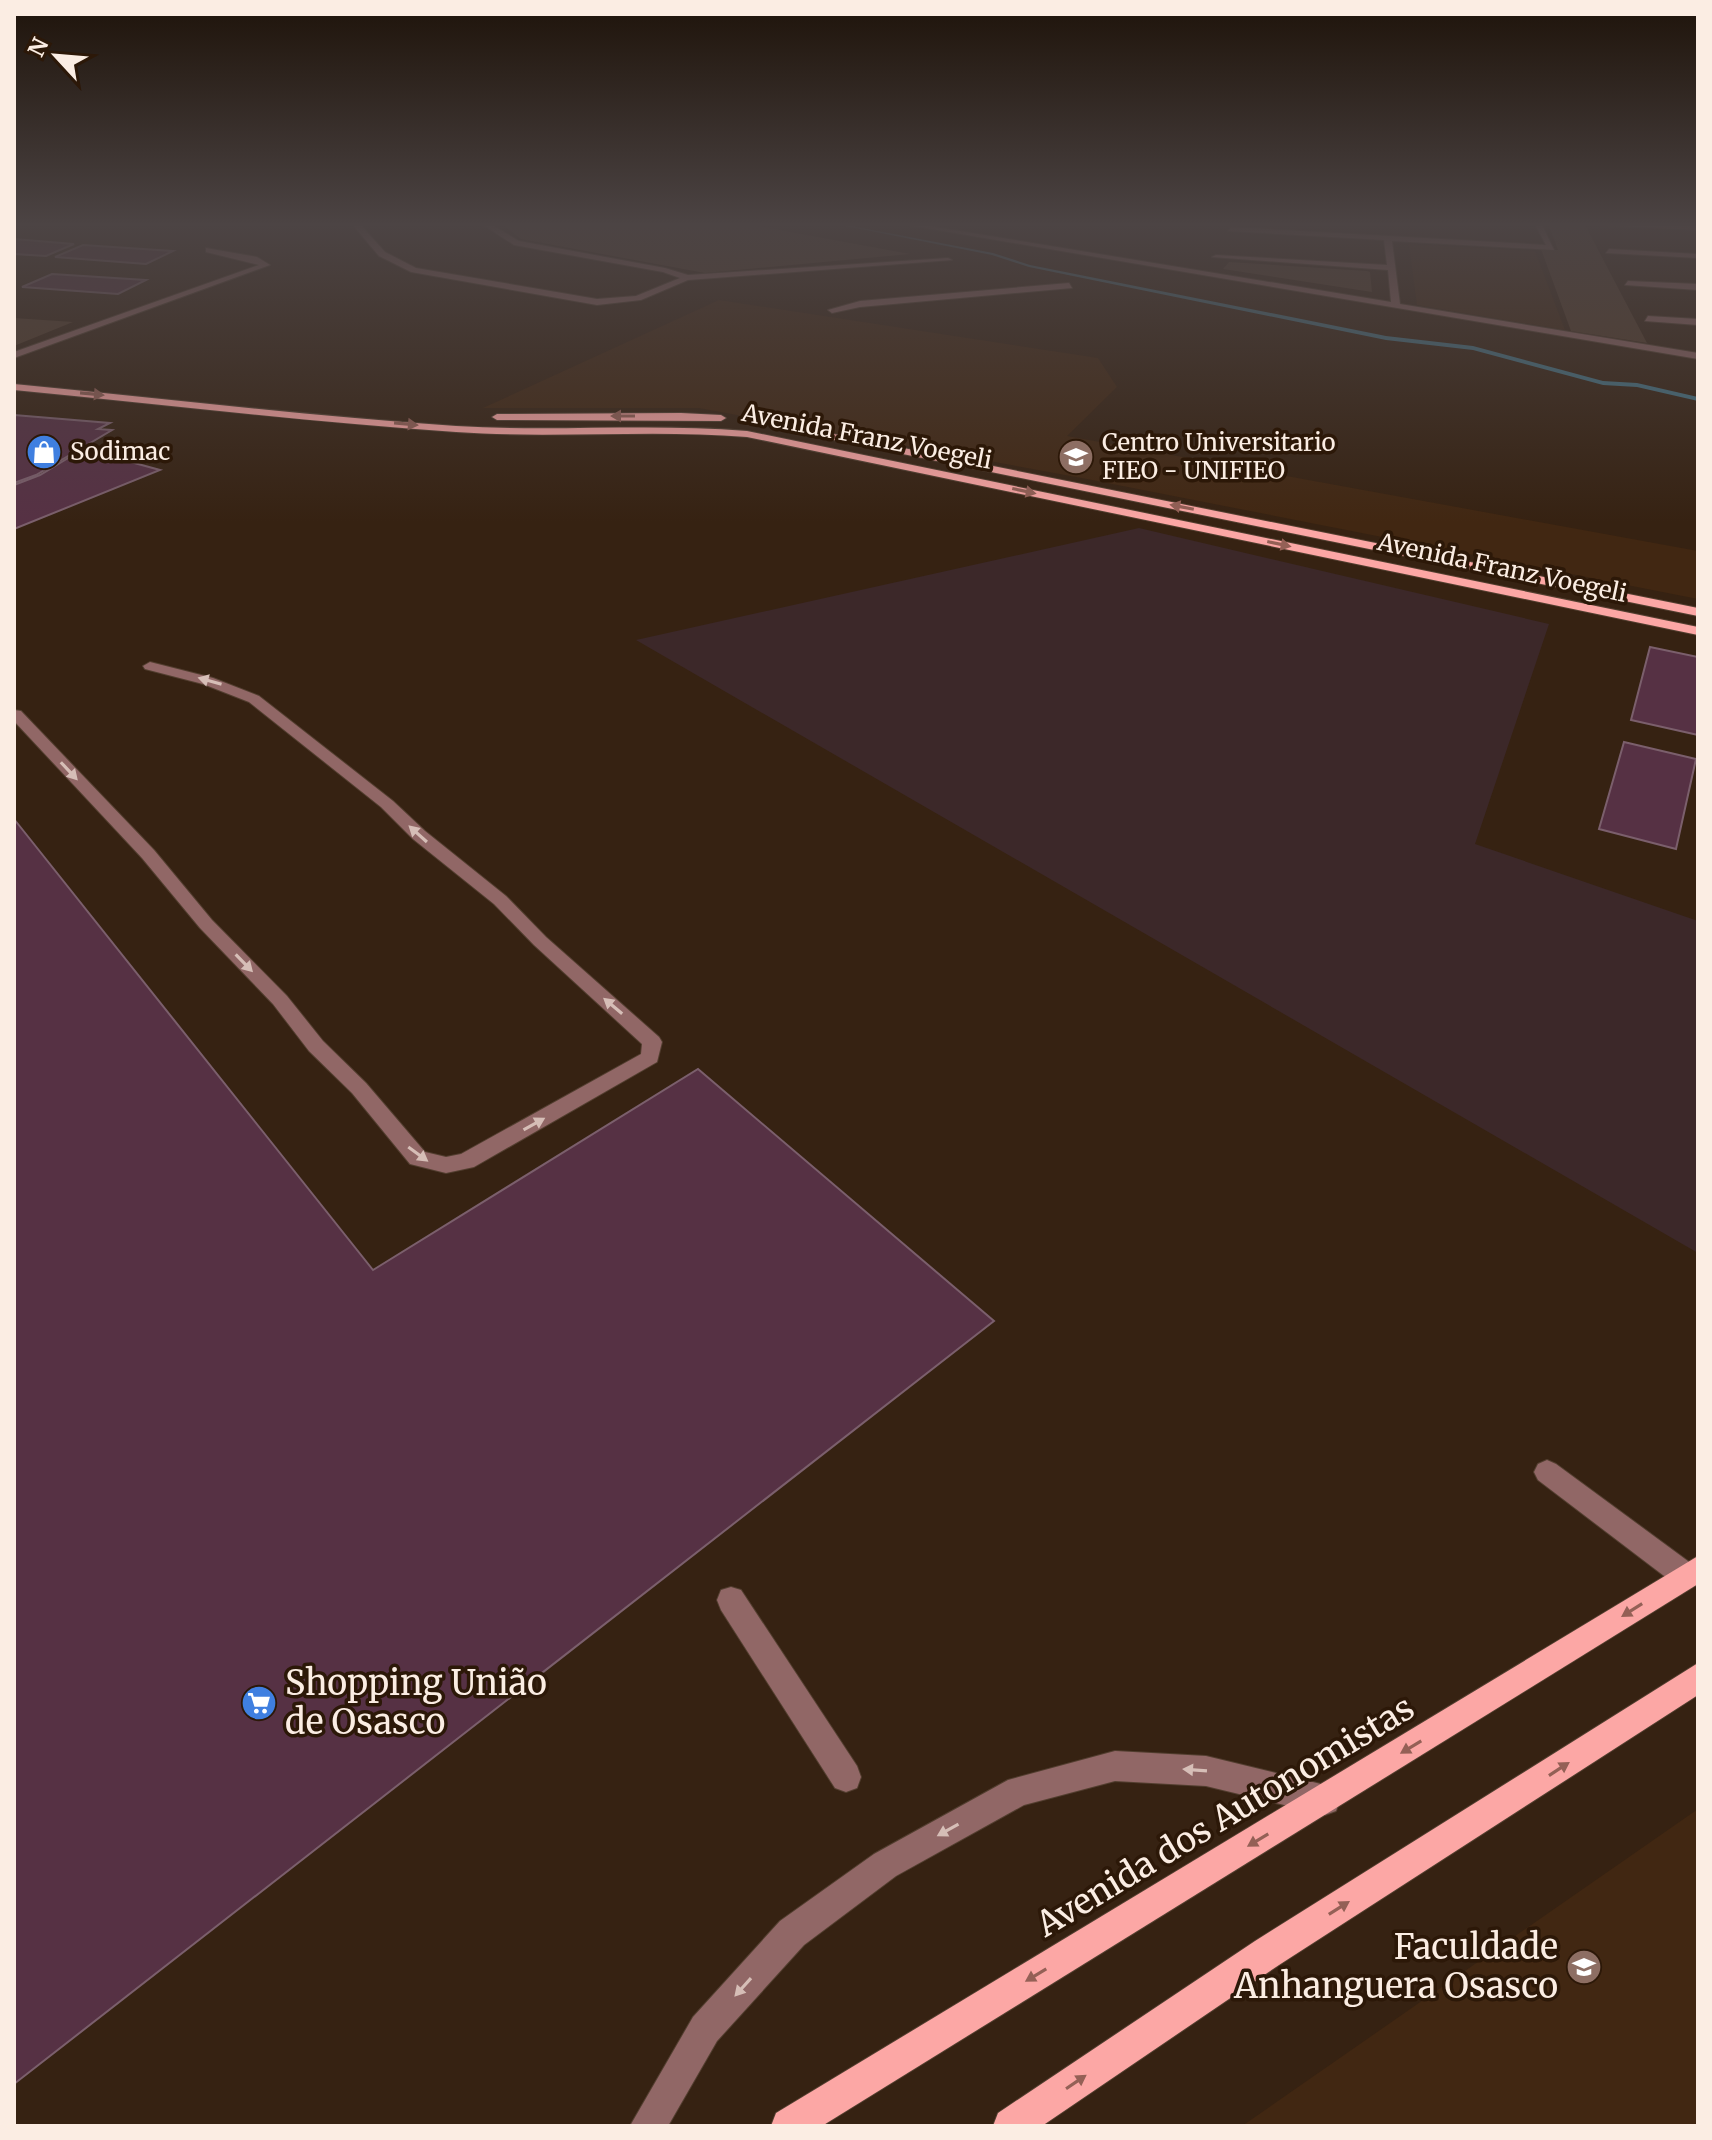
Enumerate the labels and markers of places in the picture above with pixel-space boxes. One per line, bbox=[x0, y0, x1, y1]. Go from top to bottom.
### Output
place label: Centro Universitario FIEO - UNIFIEO bbox=[1102, 427, 1336, 486]
shop icon: Sodimac bbox=[25, 433, 63, 471]
place label: Sodimac bbox=[70, 436, 170, 467]
school or university icon: Centro Universitario FIEO - UNIFIEO bbox=[1057, 438, 1095, 476]
place label: Shopping União de Osasco bbox=[285, 1662, 547, 1743]
supermarket icon: Shopping União de Osasco bbox=[240, 1684, 278, 1722]
place label: Faculdade Anhanguera Osasco bbox=[1233, 1926, 1558, 2008]
school or university icon: Faculdade Anhanguera Osasco bbox=[1565, 1948, 1603, 1986]

